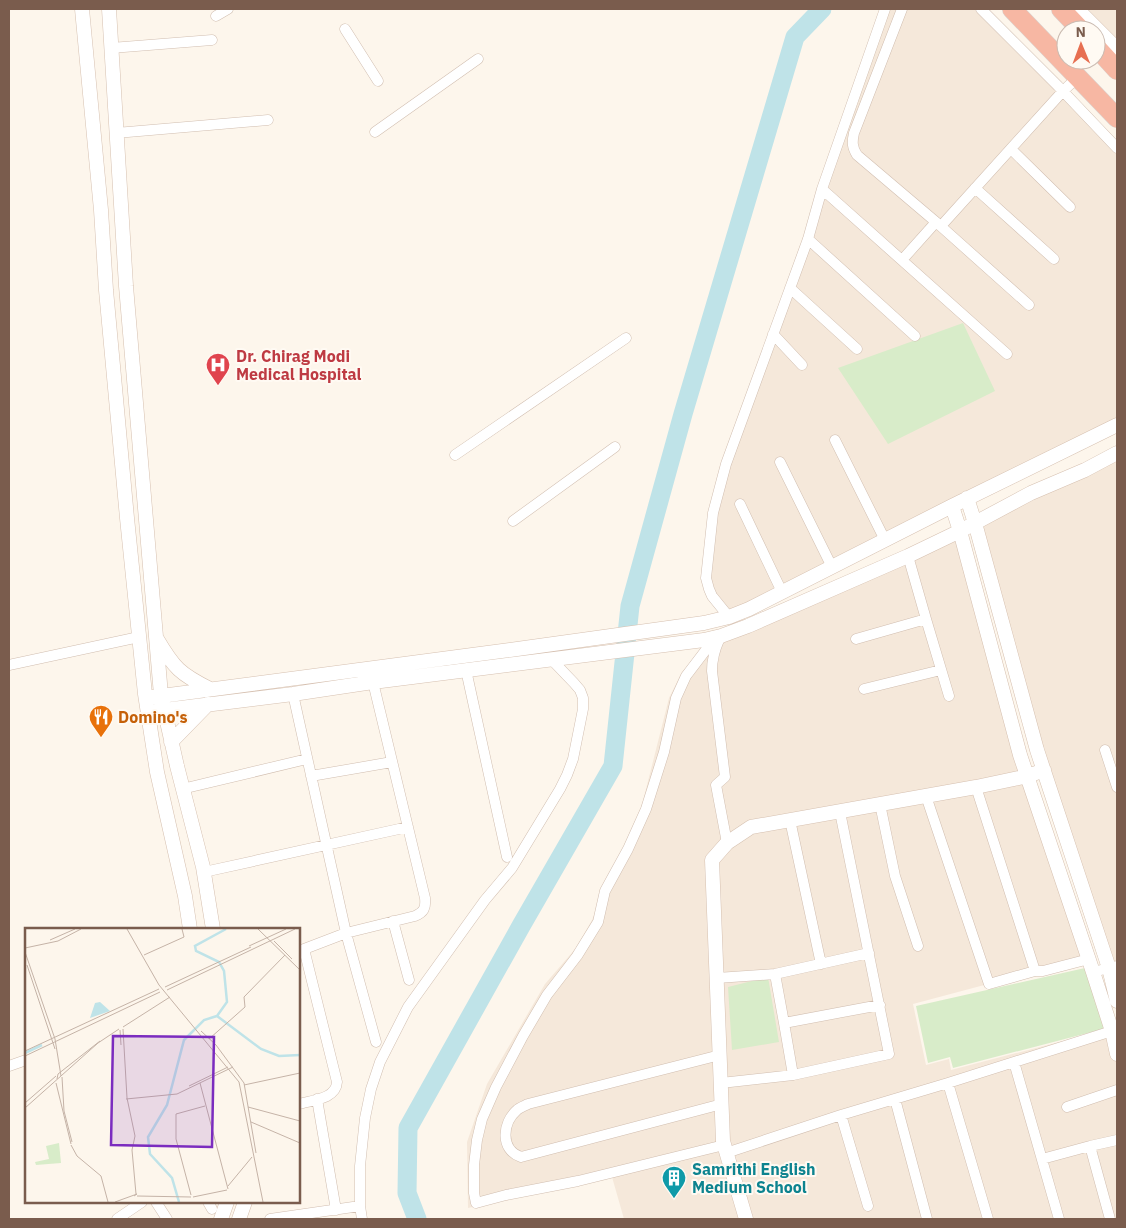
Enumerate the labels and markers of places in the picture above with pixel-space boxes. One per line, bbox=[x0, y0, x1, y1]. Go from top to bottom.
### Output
place label: Dr. Chirag Modi Medical Hospital bbox=[236, 346, 362, 384]
hospital icon: Dr. Chirag Modi Medical Hospital bbox=[205, 352, 231, 386]
restaurant icon: Domino's bbox=[88, 704, 114, 738]
place label: Domino's bbox=[118, 707, 188, 727]
place label: Samrithi English Medium School bbox=[692, 1159, 816, 1197]
building icon: Samrithi English Medium School bbox=[661, 1165, 687, 1199]

